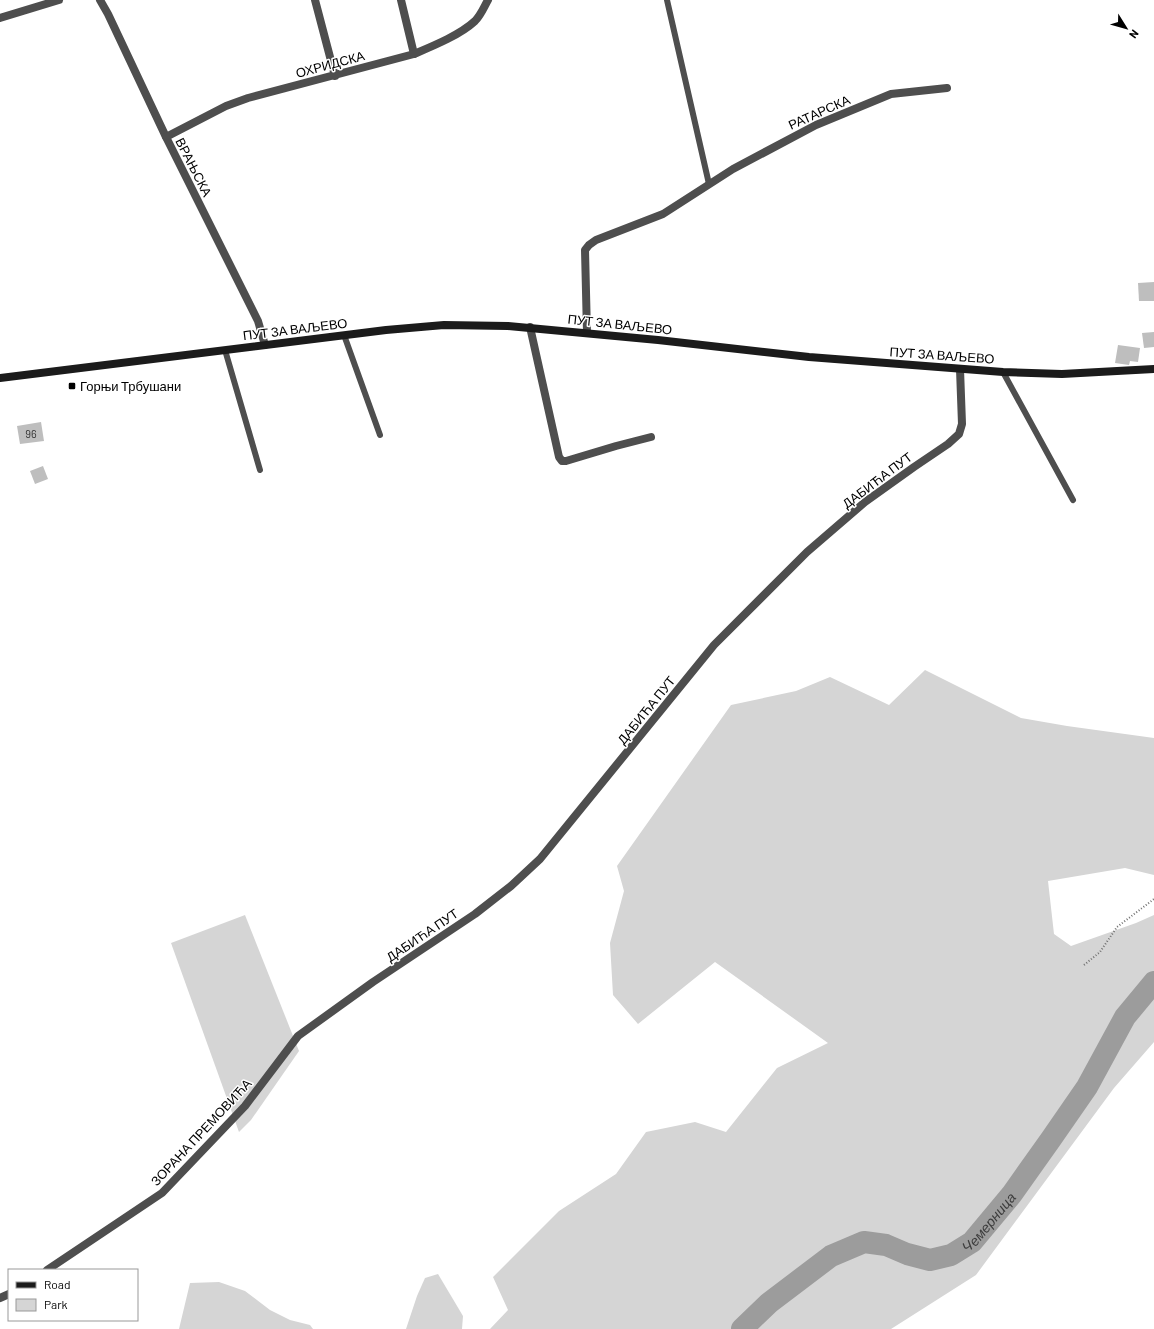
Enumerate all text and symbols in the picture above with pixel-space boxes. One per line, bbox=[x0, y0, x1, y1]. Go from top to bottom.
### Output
north arrow bbox=[1106, 8, 1146, 48]
text: N bbox=[1127, 27, 1142, 41]
street label: ОХРИДСКА bbox=[294, 47, 367, 81]
street label: РАТАРСКА bbox=[786, 91, 853, 133]
street label: ВРАЊСКА bbox=[172, 135, 216, 199]
street label: ПУТ ЗА ВАЉЕВО bbox=[567, 311, 673, 337]
street label: ПУТ ЗА ВАЉЕВО bbox=[242, 315, 348, 343]
street label: ПУТ ЗА ВАЉЕВО bbox=[889, 343, 995, 367]
place label: Горњи Трбушани bbox=[80, 378, 181, 394]
marker: Горњи Трбушани bbox=[67, 381, 77, 391]
house number: 96 bbox=[25, 427, 37, 440]
street label: ДАБИЋА ПУТ bbox=[839, 449, 915, 511]
street label: ДАБИЋА ПУТ bbox=[614, 673, 678, 747]
street label: ДАБИЋА ПУТ bbox=[383, 905, 461, 965]
street label: ЗОРАНА ПРЕМОВИЋА bbox=[147, 1075, 255, 1189]
water label: Чемерница bbox=[958, 1188, 1019, 1255]
legend bbox=[8, 1269, 138, 1321]
text: Road bbox=[44, 1277, 71, 1291]
text: Park bbox=[44, 1297, 68, 1311]

